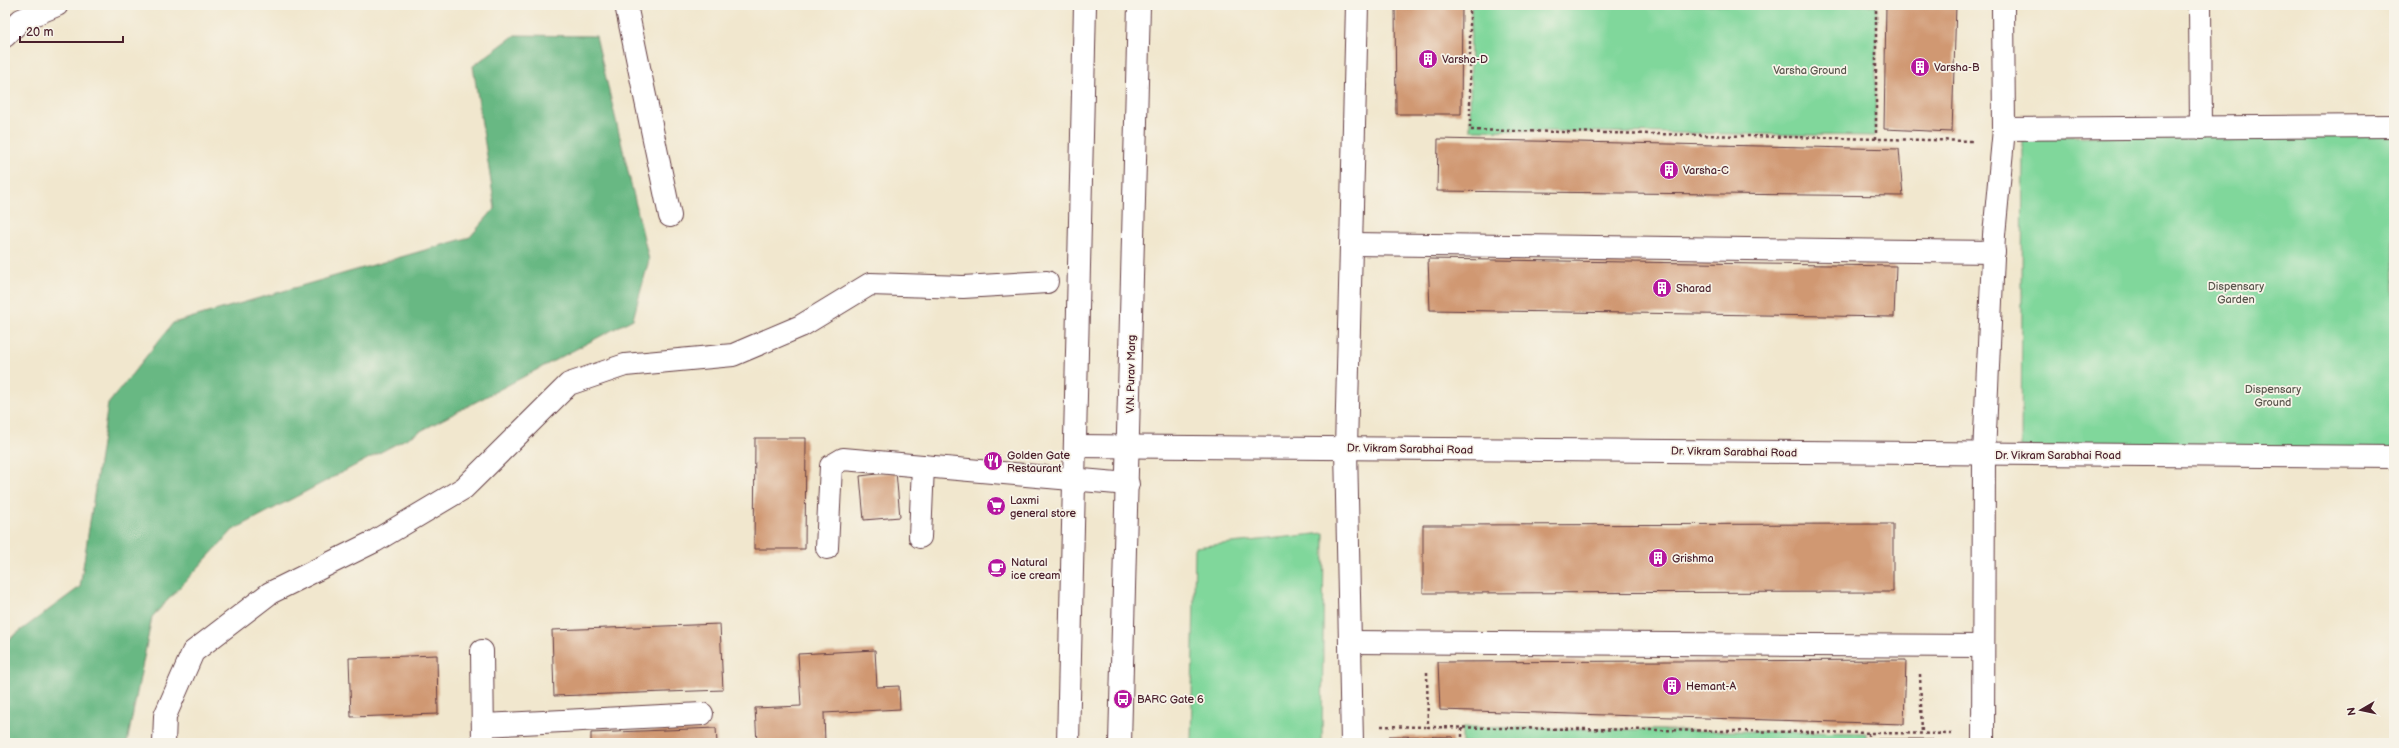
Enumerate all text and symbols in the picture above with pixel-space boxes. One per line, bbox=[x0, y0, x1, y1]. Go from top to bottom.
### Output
scale bar bbox=[20, 18, 123, 44]
text: 20 m bbox=[26, 25, 53, 40]
building icon: Varsha-D bbox=[1417, 48, 1439, 70]
place label: Varsha-D bbox=[1442, 53, 1488, 66]
building icon: Varsha-B bbox=[1909, 56, 1931, 78]
place label: Varsha-B bbox=[1934, 61, 1980, 74]
park label: Varsha Ground bbox=[1773, 64, 1847, 77]
building icon: Varsha-C bbox=[1658, 159, 1680, 181]
place label: Varsha-C bbox=[1683, 164, 1729, 177]
building icon: Sharad bbox=[1651, 277, 1673, 299]
park label: Dispensary Garden bbox=[2208, 280, 2264, 306]
place label: Sharad bbox=[1676, 282, 1711, 295]
street label: V.N. Purav Marg bbox=[1124, 335, 1138, 413]
park label: Dispensary Ground bbox=[2245, 383, 2301, 409]
street label: Dr. Vikram Sarabhai Road bbox=[1347, 441, 1473, 457]
street label: Dr. Vikram Sarabhai Road bbox=[1671, 444, 1797, 460]
place label: Golden Gate Restaurant bbox=[1007, 449, 1070, 475]
street label: Dr. Vikram Sarabhai Road bbox=[1995, 449, 2121, 462]
restaurant icon: Golden Gate Restaurant bbox=[982, 450, 1004, 472]
place label: Laxmi general store bbox=[1010, 494, 1077, 520]
supermarket icon: Laxmi general store bbox=[985, 495, 1007, 517]
building icon: Grishma bbox=[1647, 547, 1669, 569]
place label: Grishma bbox=[1672, 552, 1714, 565]
place label: Natural ice cream bbox=[1011, 556, 1060, 582]
cafe icon: Natural ice cream bbox=[986, 557, 1008, 579]
building icon: Hemant-A bbox=[1661, 675, 1683, 697]
place label: Hemant-A bbox=[1686, 680, 1736, 693]
bus stop icon: BARC Gate 6 bbox=[1112, 688, 1134, 710]
north arrow bbox=[2341, 690, 2381, 730]
place label: BARC Gate 6 bbox=[1137, 693, 1204, 706]
text: N bbox=[2345, 706, 2359, 717]

